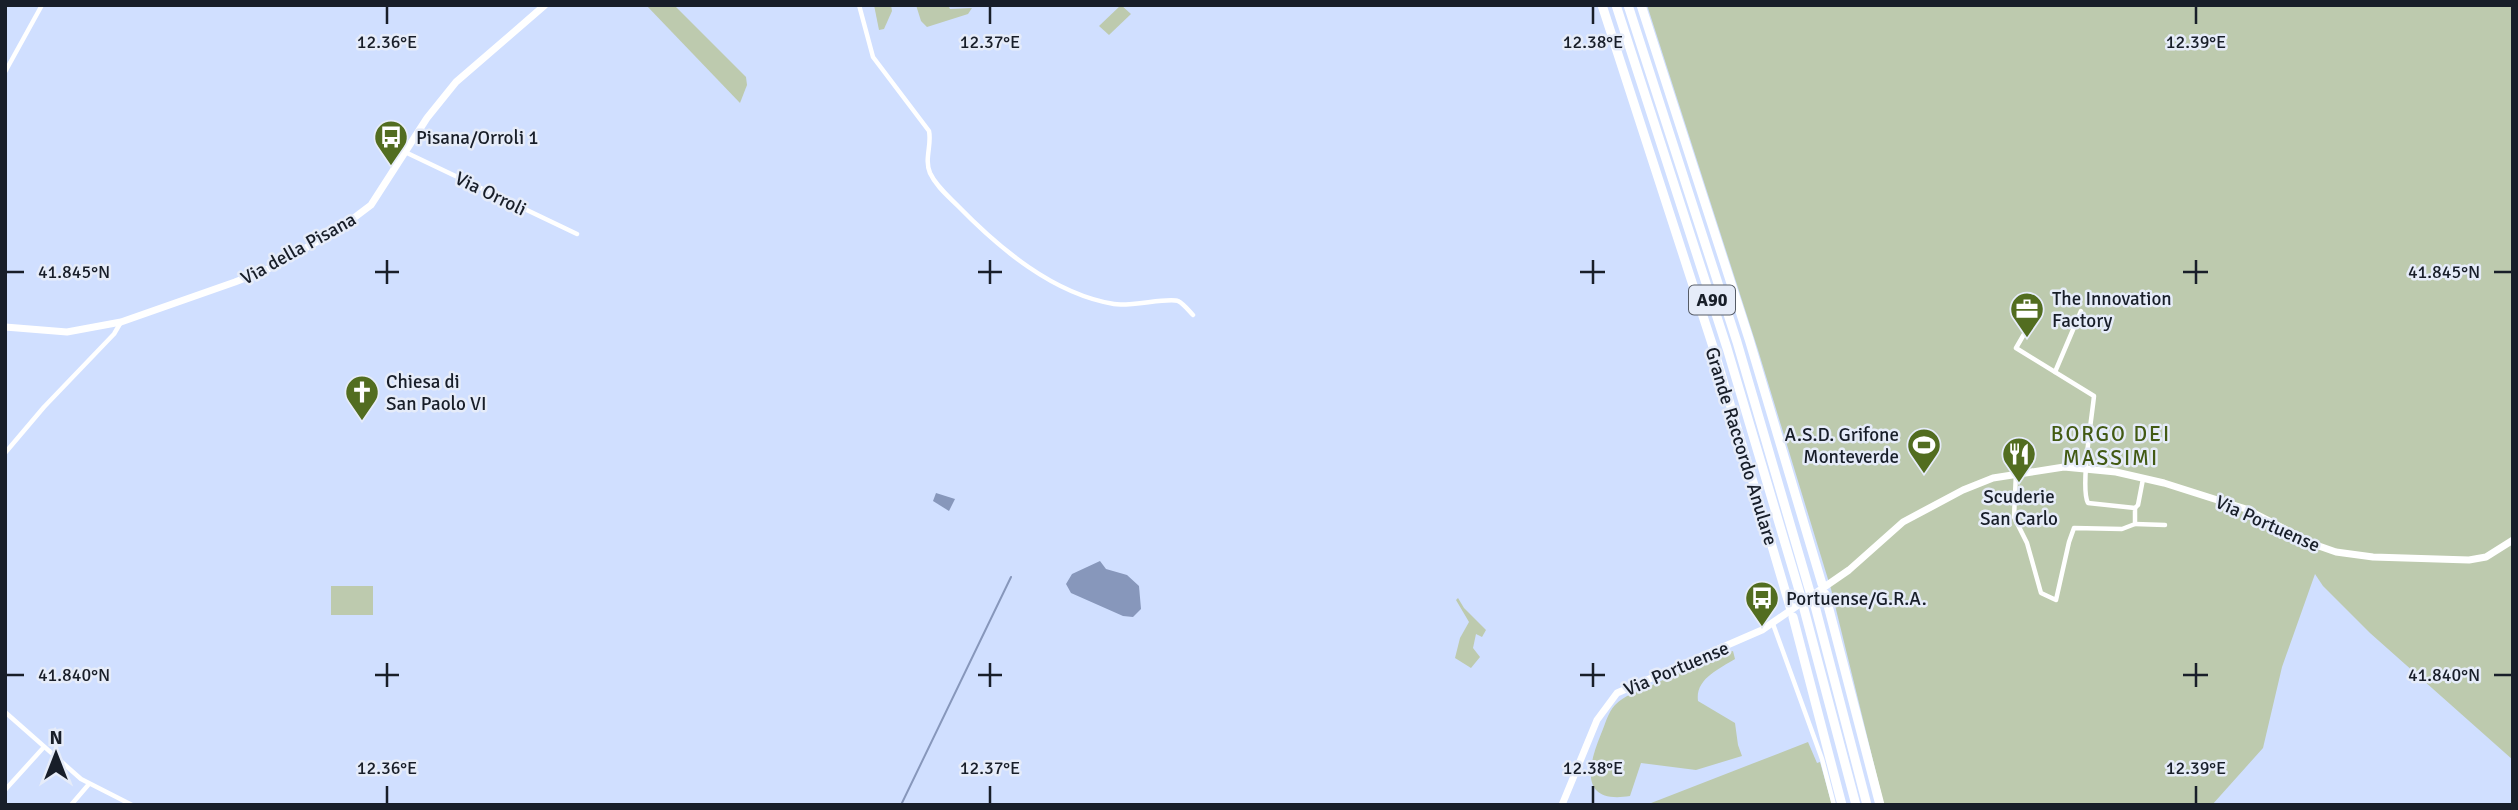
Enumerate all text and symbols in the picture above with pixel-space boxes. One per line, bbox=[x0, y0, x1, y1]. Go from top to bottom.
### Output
text: 12.36°E bbox=[357, 31, 417, 53]
text: 12.37°E bbox=[960, 31, 1020, 53]
text: 12.38°E bbox=[1563, 31, 1623, 53]
text: 12.39°E bbox=[2166, 31, 2226, 53]
bus stop icon: Pisana/Orroli 1 bbox=[372, 118, 410, 167]
place label: Pisana/Orroli 1 bbox=[416, 126, 538, 150]
street label: Via Orroli bbox=[451, 166, 530, 221]
street label: Via della Pisana bbox=[237, 207, 360, 290]
text: 41.845°N bbox=[38, 261, 110, 283]
text: 41.845°N bbox=[2408, 261, 2480, 283]
road number: A90 bbox=[1689, 286, 1735, 314]
place label: The Innovation Factory bbox=[2052, 287, 2172, 333]
office icon: The Innovation Factory bbox=[2008, 290, 2046, 339]
street label: Grande Raccordo Anulare bbox=[1699, 344, 1783, 548]
place label: Chiesa di San Paolo VI bbox=[386, 370, 486, 416]
church icon: Chiesa di San Paolo VI bbox=[343, 373, 381, 422]
district label: BORGO DEI MASSIMI bbox=[2051, 421, 2171, 471]
place label: A.S.D. Grifone Monteverde bbox=[1785, 423, 1899, 469]
sports icon: A.S.D. Grifone Monteverde bbox=[1905, 426, 1943, 475]
restaurant icon: Scuderie San Carlo bbox=[2000, 435, 2038, 484]
place label: Scuderie San Carlo bbox=[1980, 485, 2058, 531]
street label: Via Portuense bbox=[2212, 490, 2324, 558]
bus stop icon: Portuense/G.R.A. bbox=[1743, 579, 1781, 628]
place label: Portuense/G.R.A. bbox=[1786, 587, 1927, 611]
street label: Via Portuense bbox=[1620, 636, 1733, 702]
text: 41.840°N bbox=[38, 664, 110, 686]
text: 41.840°N bbox=[2408, 664, 2480, 686]
north arrow bbox=[21, 719, 91, 789]
text: N bbox=[49, 726, 63, 750]
text: 12.36°E bbox=[357, 757, 417, 779]
text: 12.37°E bbox=[960, 757, 1020, 779]
text: 12.38°E bbox=[1563, 757, 1623, 779]
text: 12.39°E bbox=[2166, 757, 2226, 779]

